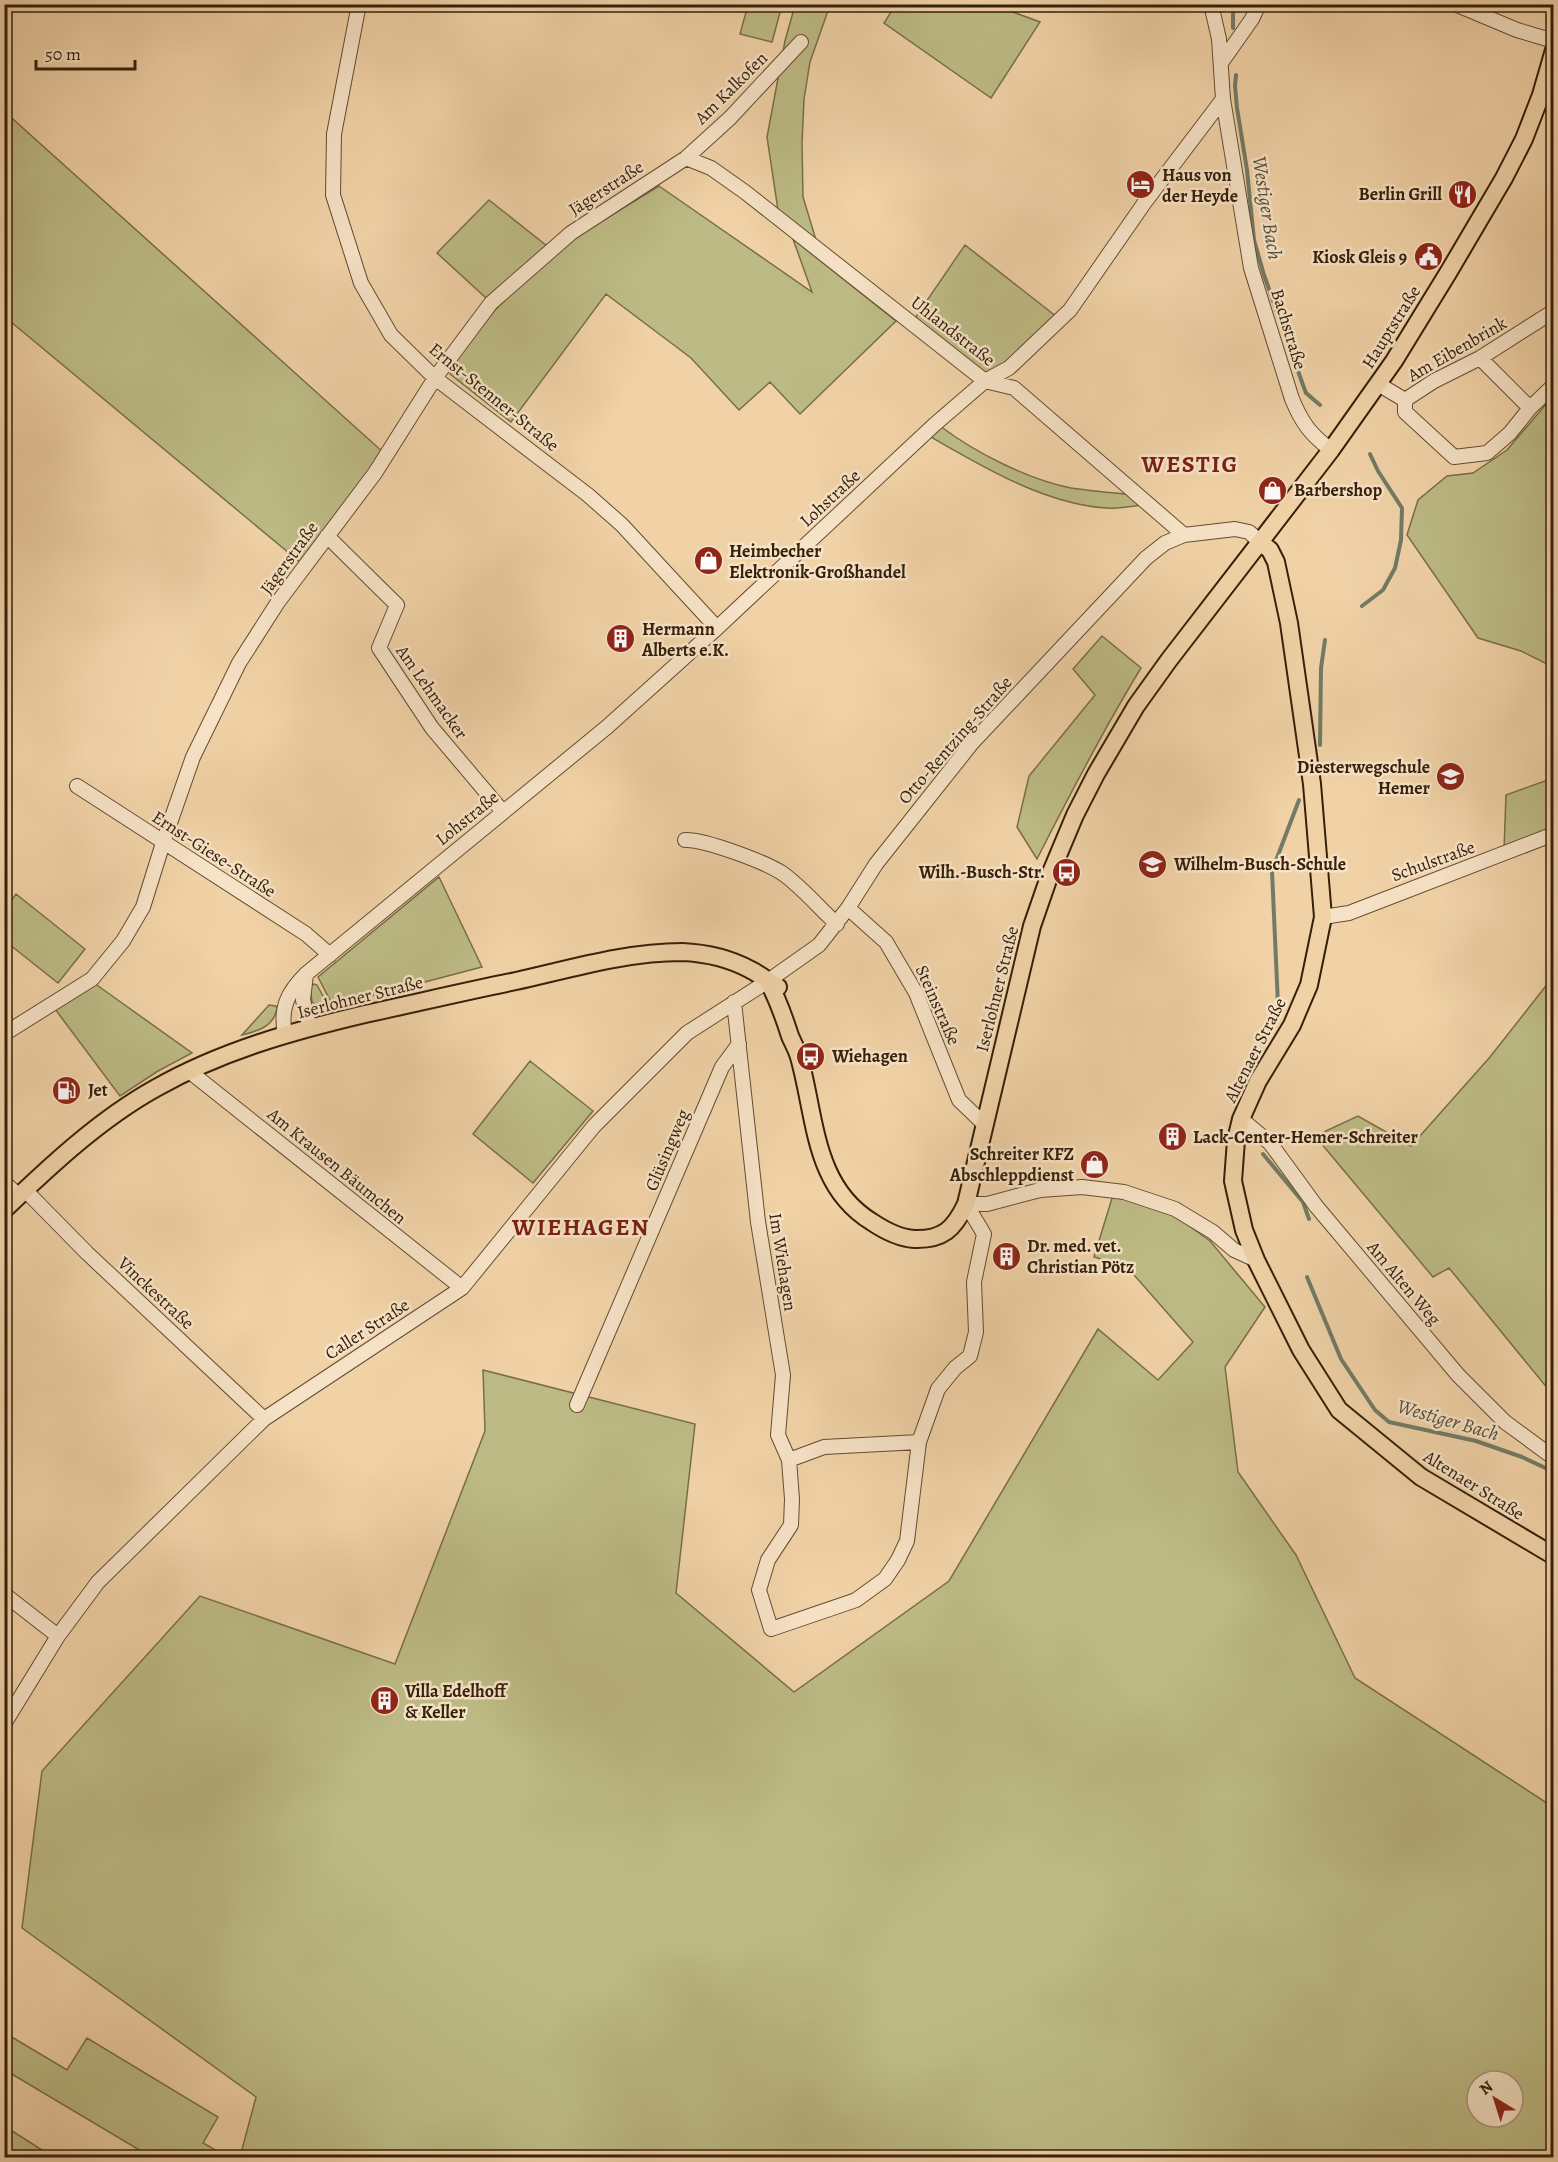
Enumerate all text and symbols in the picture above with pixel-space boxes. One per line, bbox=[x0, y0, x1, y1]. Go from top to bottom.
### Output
scale bar bbox=[36, 33, 135, 71]
text: 50 m bbox=[45, 42, 81, 66]
street label: Am Kalkofen bbox=[689, 46, 773, 130]
water label: Westiger Bach bbox=[1245, 154, 1289, 262]
street label: Jägerstraße bbox=[564, 155, 648, 221]
place label: Haus von der Heyde bbox=[1162, 163, 1238, 208]
hotel icon: Haus von der Heyde bbox=[1125, 169, 1157, 201]
restaurant icon: Berlin Grill bbox=[1447, 178, 1479, 210]
place label: Berlin Grill bbox=[1358, 182, 1442, 206]
public building icon: Kiosk Gleis 9 bbox=[1412, 241, 1444, 273]
place label: Kiosk Gleis 9 bbox=[1312, 245, 1407, 269]
street label: Hauptstraße bbox=[1356, 281, 1426, 373]
street label: Bachstraße bbox=[1265, 286, 1313, 372]
street label: Uhlandstraße bbox=[906, 290, 1000, 372]
street label: Am Eibenbrink bbox=[1402, 311, 1511, 388]
street label: Ernst-Stenner-Straße bbox=[424, 337, 564, 457]
district label: WESTIG bbox=[1140, 448, 1239, 480]
street label: Lohstraße bbox=[795, 464, 865, 532]
shop icon: Barbershop bbox=[1257, 474, 1289, 506]
place label: Barbershop bbox=[1294, 478, 1383, 502]
street label: Jägerstraße bbox=[254, 517, 324, 599]
place label: Heimbecher Elektronik-Großhandel bbox=[729, 539, 906, 584]
shop icon: Heimbecher Elektronik-Großhandel bbox=[692, 545, 724, 577]
place label: Hermann Alberts e.K. bbox=[641, 617, 729, 662]
building icon: Hermann Alberts e.K. bbox=[605, 623, 637, 655]
street label: Am Lehmacker bbox=[390, 639, 473, 744]
street label: Otto-Rentzing-Straße bbox=[893, 671, 1017, 809]
place label: Diesterwegschule Hemer bbox=[1297, 755, 1431, 800]
school or university icon: Diesterwegschule Hemer bbox=[1435, 761, 1467, 793]
street label: Lohstraße bbox=[430, 785, 504, 851]
street label: Ernst-Giese-Straße bbox=[147, 805, 281, 903]
street label: Schulstraße bbox=[1388, 835, 1478, 887]
school or university icon: Wilhelm-Busch-Schule bbox=[1137, 848, 1169, 880]
place label: Wilhelm-Busch-Schule bbox=[1173, 852, 1346, 876]
bus stop icon: Wilh.-Busch-Str. bbox=[1050, 856, 1082, 888]
place label: Wilh.-Busch-Str. bbox=[918, 860, 1045, 884]
street label: Iserlohner Straße bbox=[970, 924, 1024, 1054]
street label: Steinstraße bbox=[910, 961, 966, 1049]
street label: Iserlohner Straße bbox=[295, 970, 425, 1024]
street label: Altenaer Straße bbox=[1218, 993, 1292, 1107]
bus stop icon: Wiehagen bbox=[795, 1040, 827, 1072]
place label: Wiehagen bbox=[831, 1044, 908, 1068]
fuel station icon: Jet bbox=[51, 1074, 83, 1106]
place label: Jet bbox=[88, 1078, 108, 1102]
street label: Am Krausen Bäumchen bbox=[262, 1102, 412, 1230]
street label: Glüsingweg bbox=[639, 1106, 695, 1194]
building icon: Lack-Center-Hemer-Schreiter bbox=[1156, 1121, 1188, 1153]
place label: Lack-Center-Hemer-Schreiter bbox=[1193, 1125, 1419, 1149]
place label: Schreiter KFZ Abschleppdienst bbox=[949, 1142, 1075, 1187]
shop icon: Schreiter KFZ Abschleppdienst bbox=[1079, 1148, 1111, 1180]
district label: WIEHAGEN bbox=[511, 1211, 650, 1243]
street label: Im Wiehagen bbox=[763, 1211, 803, 1313]
place label: Dr. med. vet. Christian Pötz bbox=[1027, 1234, 1134, 1279]
street label: Am Alten Weg bbox=[1361, 1235, 1446, 1330]
building icon: Dr. med. vet. Christian Pötz bbox=[990, 1240, 1022, 1272]
street label: Vinckestraße bbox=[112, 1251, 199, 1335]
street label: Caller Straße bbox=[320, 1293, 414, 1365]
water label: Westiger Bach bbox=[1394, 1393, 1502, 1447]
street label: Altenaer Straße bbox=[1418, 1444, 1529, 1526]
place label: Villa Edelhoff & Keller bbox=[404, 1679, 509, 1724]
building icon: Villa Edelhoff & Keller bbox=[368, 1685, 400, 1717]
north arrow bbox=[1465, 2069, 1525, 2129]
text: N bbox=[1475, 2075, 1498, 2100]

